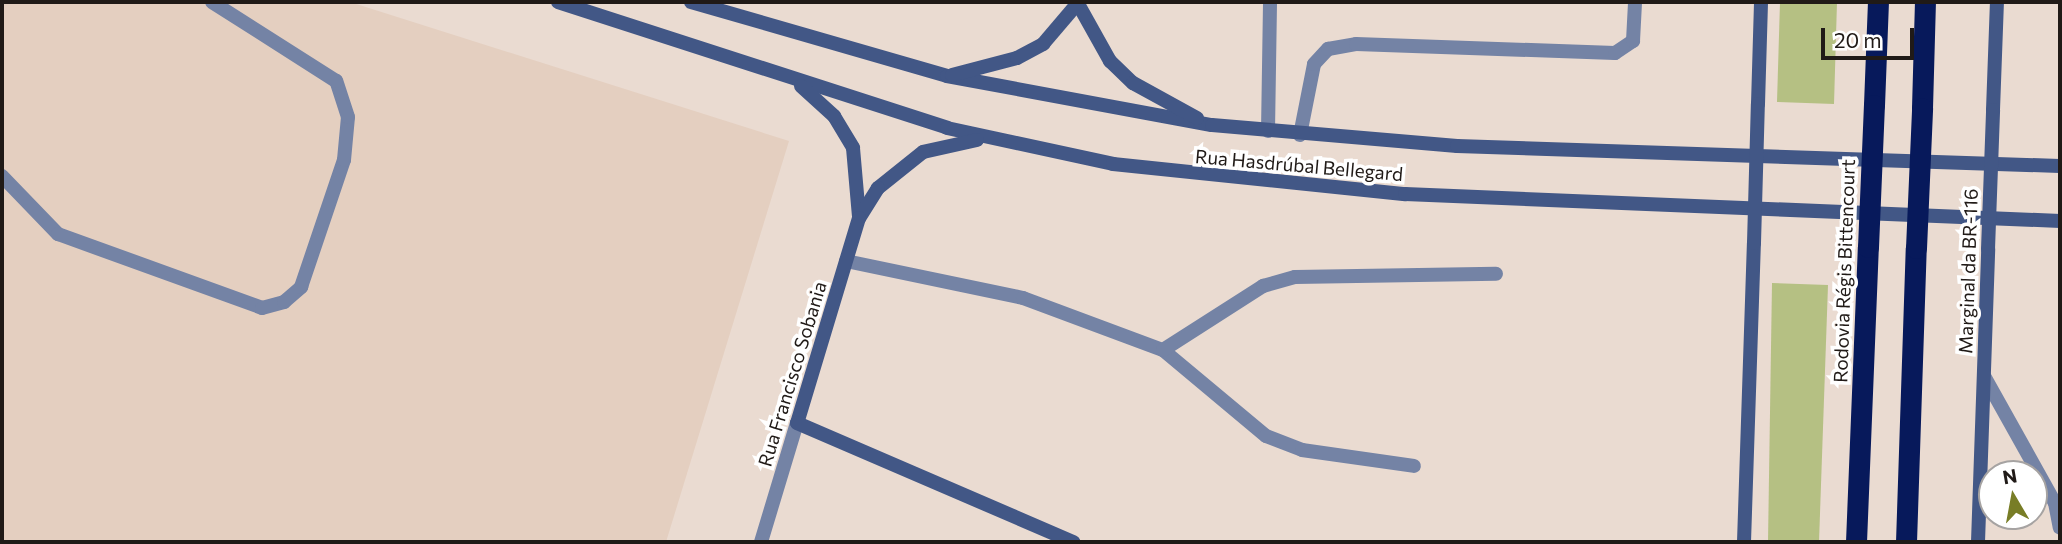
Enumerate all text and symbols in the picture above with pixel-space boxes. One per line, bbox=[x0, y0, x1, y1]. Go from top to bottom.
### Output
scale bar bbox=[1824, 14, 1917, 58]
text: 20 m bbox=[1834, 27, 1882, 52]
street label: Rua Hasdrúbal Bellegard bbox=[1194, 145, 1404, 185]
street label: Rodovia Régis Bittencourt bbox=[1829, 159, 1859, 383]
street label: Marginal da BR-116 bbox=[1954, 188, 1982, 354]
street label: Rua Francisco Sobania bbox=[753, 279, 831, 469]
north arrow bbox=[1978, 460, 2048, 530]
text: N bbox=[2001, 463, 2019, 488]

